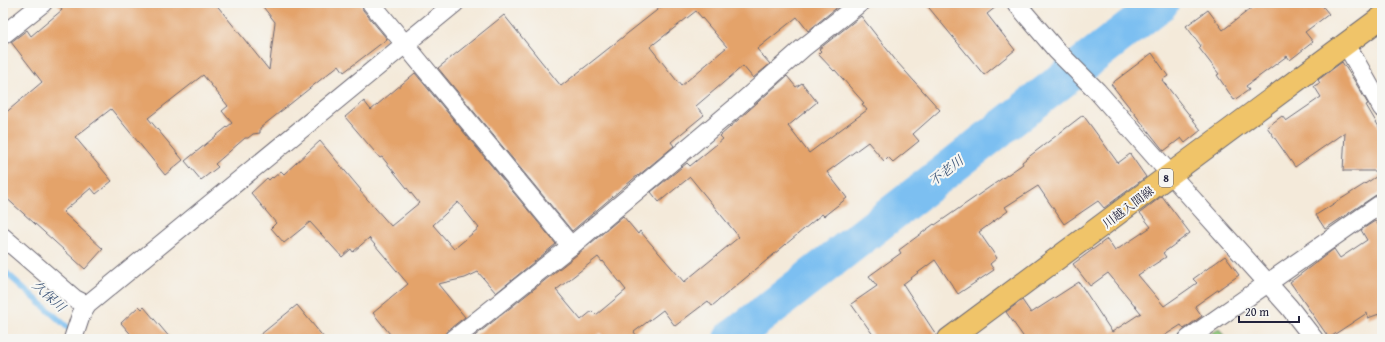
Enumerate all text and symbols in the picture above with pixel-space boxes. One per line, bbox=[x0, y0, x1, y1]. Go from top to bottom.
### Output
water label: 不老川 bbox=[925, 150, 969, 190]
road number: 8 bbox=[1159, 169, 1173, 187]
street label: 川越入間線 bbox=[1099, 182, 1157, 232]
water label: 久保川 bbox=[28, 276, 71, 317]
scale bar bbox=[1239, 298, 1299, 324]
text: 20 m bbox=[1245, 303, 1269, 320]

